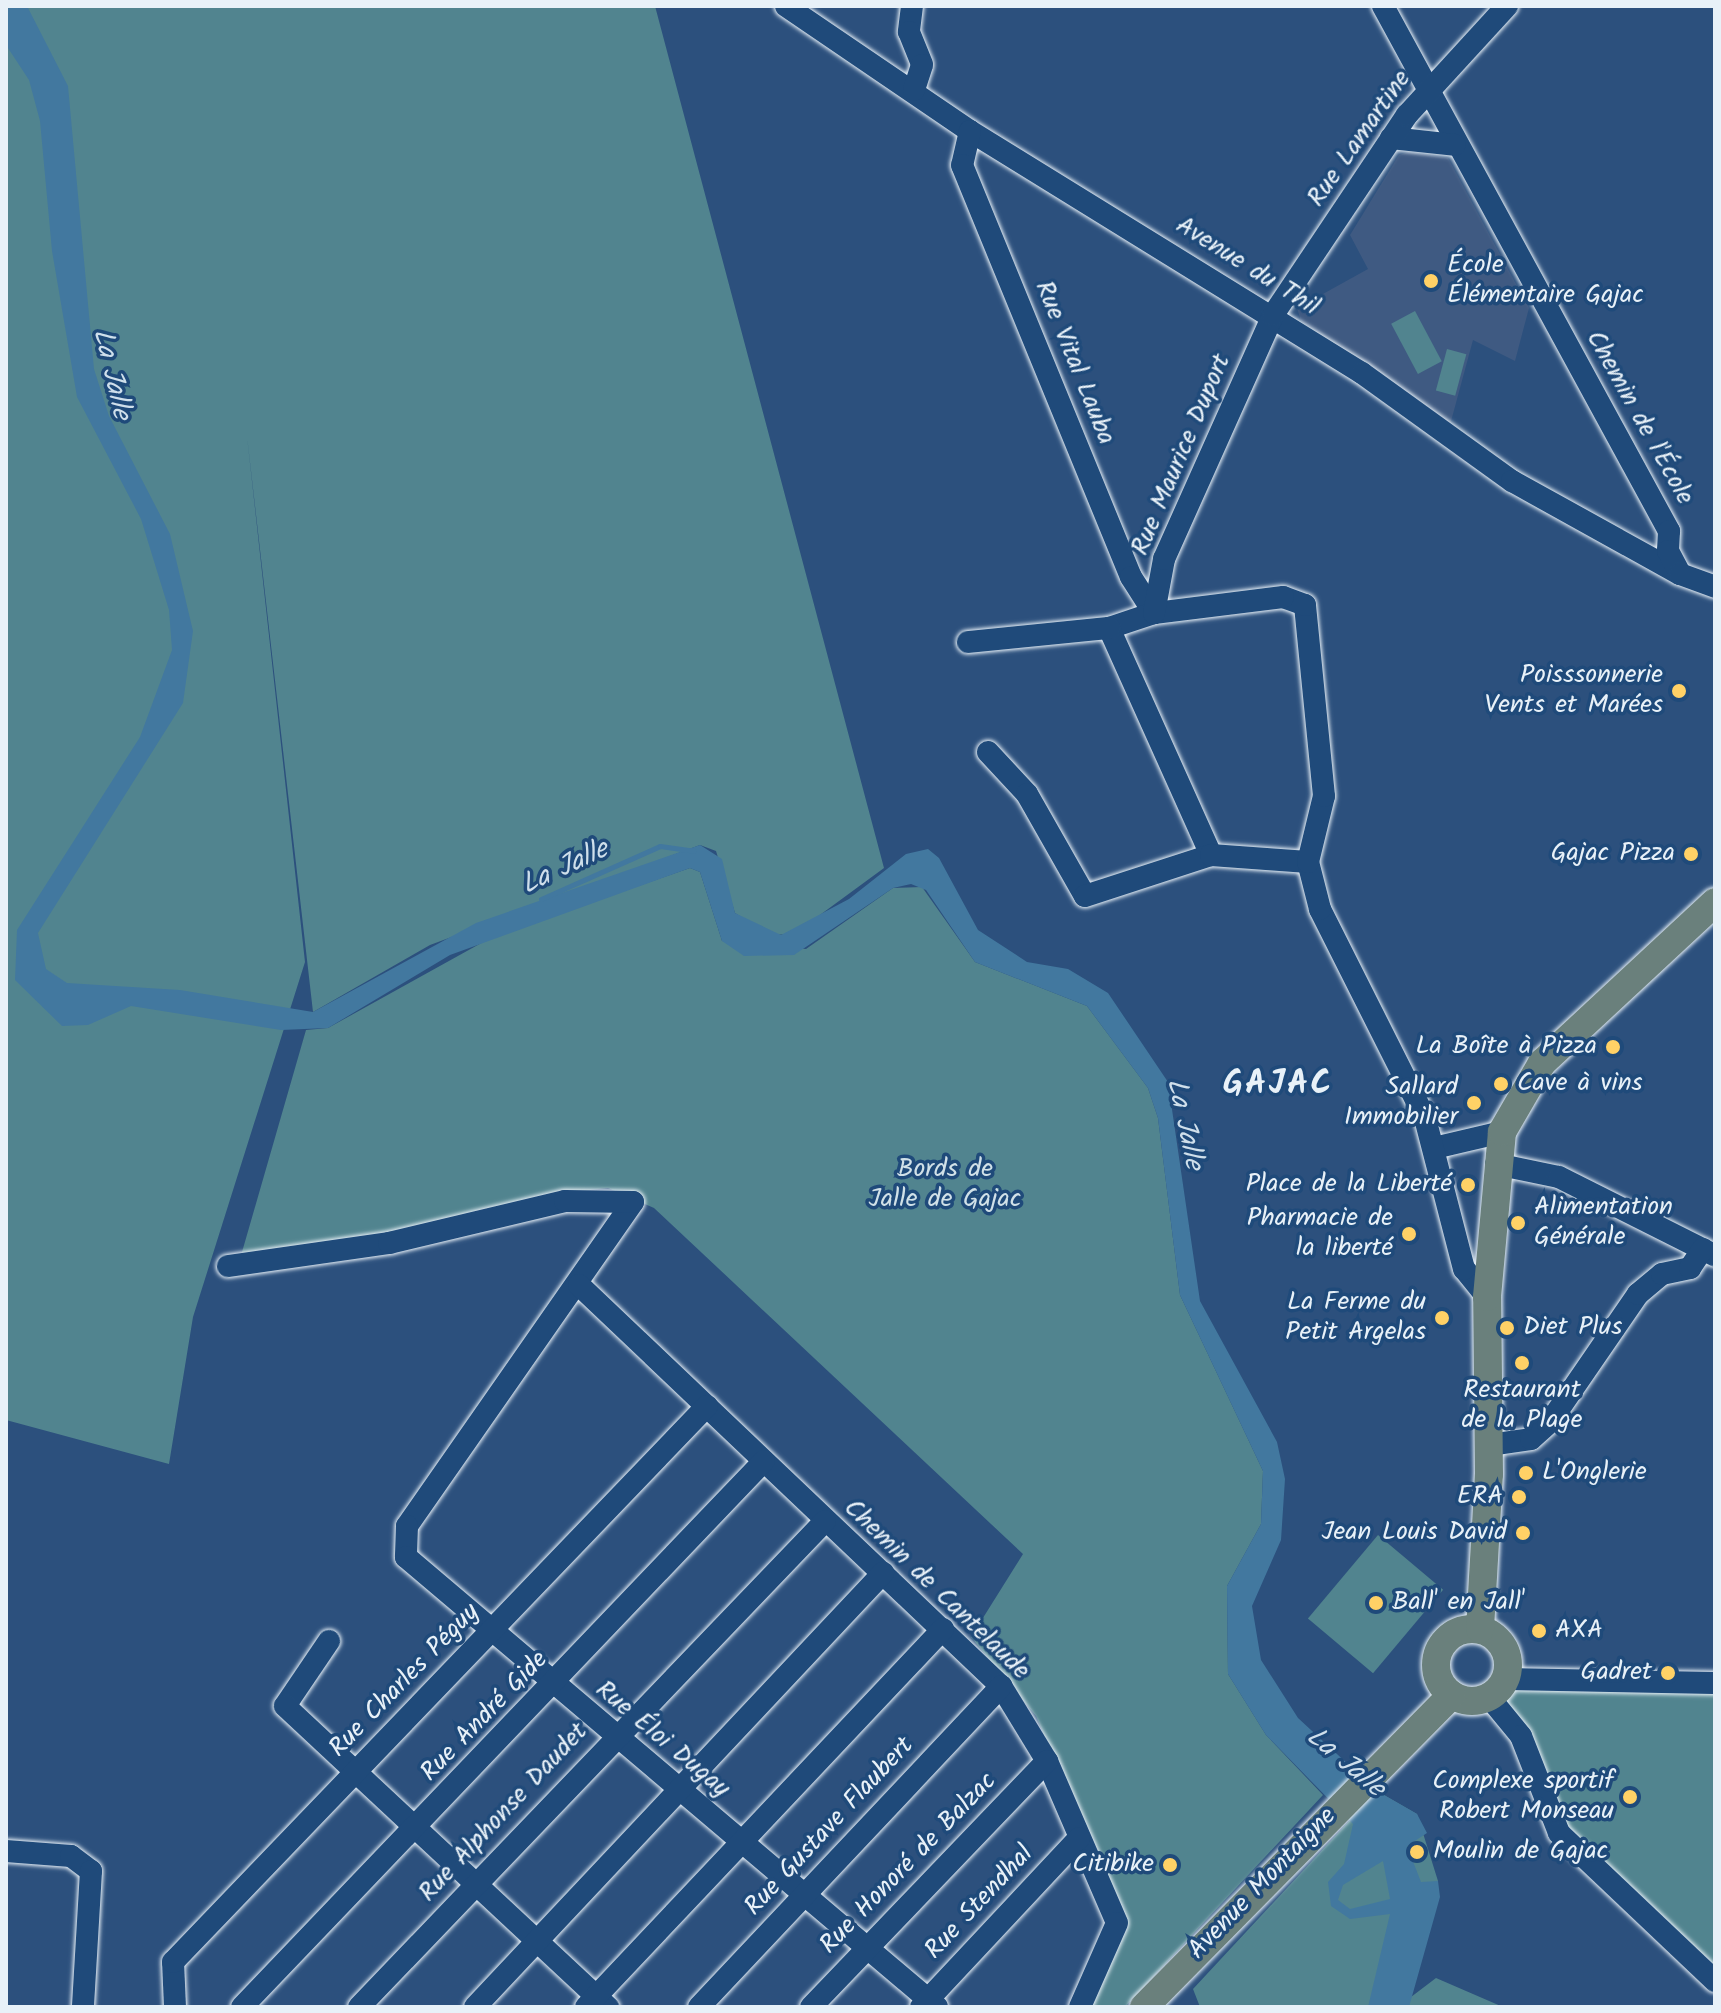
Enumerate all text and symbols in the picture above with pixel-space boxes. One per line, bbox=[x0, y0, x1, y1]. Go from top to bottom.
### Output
street label: Rue Lamartine bbox=[1301, 65, 1419, 213]
street label: Avenue du Thil bbox=[1169, 211, 1325, 323]
place label: École Élémentaire Gajac bbox=[1447, 250, 1644, 312]
marker: École Élémentaire Gajac bbox=[1422, 272, 1440, 290]
street label: Rue Vital Lauba bbox=[1027, 277, 1121, 449]
water label: La Jalle bbox=[84, 325, 138, 423]
street label: Chemin de l'École bbox=[1578, 325, 1700, 511]
street label: Rue Maurice Duport bbox=[1126, 350, 1238, 560]
place label: Poisssonnerie Vents et Marées bbox=[1484, 660, 1663, 722]
marker: Poisssonnerie Vents et Marées bbox=[1670, 682, 1688, 700]
water label: La Jalle bbox=[516, 833, 614, 903]
place label: Gajac Pizza bbox=[1551, 838, 1675, 870]
marker: Gajac Pizza bbox=[1682, 845, 1700, 863]
place label: La Boîte à Pizza bbox=[1415, 1031, 1597, 1063]
marker: La Boîte à Pizza bbox=[1604, 1038, 1622, 1056]
district label: GAJAC bbox=[1223, 1065, 1333, 1105]
place label: Cave à vins bbox=[1517, 1068, 1643, 1100]
place label: Sallard Immobilier bbox=[1344, 1072, 1458, 1134]
water label: La Jalle bbox=[1158, 1075, 1210, 1173]
marker: Cave à vins bbox=[1492, 1075, 1510, 1093]
marker: Sallard Immobilier bbox=[1465, 1094, 1483, 1112]
park label: Bords de Jalle de Gajac bbox=[869, 1154, 1021, 1216]
place label: Place de la Liberté bbox=[1246, 1169, 1452, 1201]
marker: Place de la Liberté bbox=[1459, 1176, 1477, 1194]
place label: Alimentation Générale bbox=[1534, 1192, 1673, 1254]
place label: Pharmacie de la liberté bbox=[1247, 1203, 1393, 1264]
marker: Alimentation Générale bbox=[1509, 1214, 1527, 1232]
marker: Pharmacie de la liberté bbox=[1400, 1225, 1418, 1243]
place label: La Ferme du Petit Argelas bbox=[1285, 1287, 1426, 1348]
marker: La Ferme du Petit Argelas bbox=[1433, 1309, 1451, 1327]
place label: Diet Plus bbox=[1523, 1312, 1622, 1344]
marker: Diet Plus bbox=[1498, 1319, 1516, 1337]
marker: Restaurant de la Plage bbox=[1513, 1354, 1531, 1372]
place label: Restaurant de la Plage bbox=[1462, 1375, 1582, 1436]
place label: L'Onglerie bbox=[1542, 1457, 1647, 1489]
marker: L'Onglerie bbox=[1517, 1464, 1535, 1482]
place label: ERA bbox=[1457, 1481, 1503, 1513]
marker: ERA bbox=[1510, 1488, 1528, 1506]
street label: Chemin de Cantelaude bbox=[836, 1493, 1036, 1687]
place label: Jean Louis David bbox=[1321, 1517, 1507, 1549]
marker: Jean Louis David bbox=[1514, 1524, 1532, 1542]
place label: Ball' en Jall' bbox=[1392, 1587, 1525, 1619]
marker: Ball' en Jall' bbox=[1367, 1594, 1385, 1612]
street label: Rue Charles Péguy bbox=[324, 1597, 486, 1765]
place label: AXA bbox=[1555, 1615, 1603, 1647]
marker: AXA bbox=[1530, 1622, 1548, 1640]
street label: Rue André Gide bbox=[415, 1645, 555, 1789]
place label: Gadret bbox=[1581, 1657, 1652, 1689]
marker: Gadret bbox=[1659, 1664, 1677, 1682]
street label: Rue Éloi Dugay bbox=[588, 1675, 736, 1805]
street label: Rue Alphonse Daudet bbox=[413, 1717, 595, 1909]
water label: La Jalle bbox=[1299, 1720, 1391, 1806]
street label: Rue Gustave Flaubert bbox=[739, 1731, 921, 1923]
place label: Complexe sportif Robert Monseau bbox=[1432, 1766, 1614, 1828]
street label: Rue Honoré de Balzac bbox=[814, 1767, 1004, 1961]
marker: Complexe sportif Robert Monseau bbox=[1621, 1788, 1639, 1806]
street label: Avenue Montaigne bbox=[1182, 1801, 1344, 1967]
place label: Moulin de Gajac bbox=[1433, 1836, 1608, 1868]
street label: Rue Stendhal bbox=[919, 1839, 1041, 1967]
marker: Moulin de Gajac bbox=[1408, 1843, 1426, 1861]
place label: Citibike bbox=[1072, 1849, 1154, 1881]
marker: Citibike bbox=[1161, 1856, 1179, 1874]

